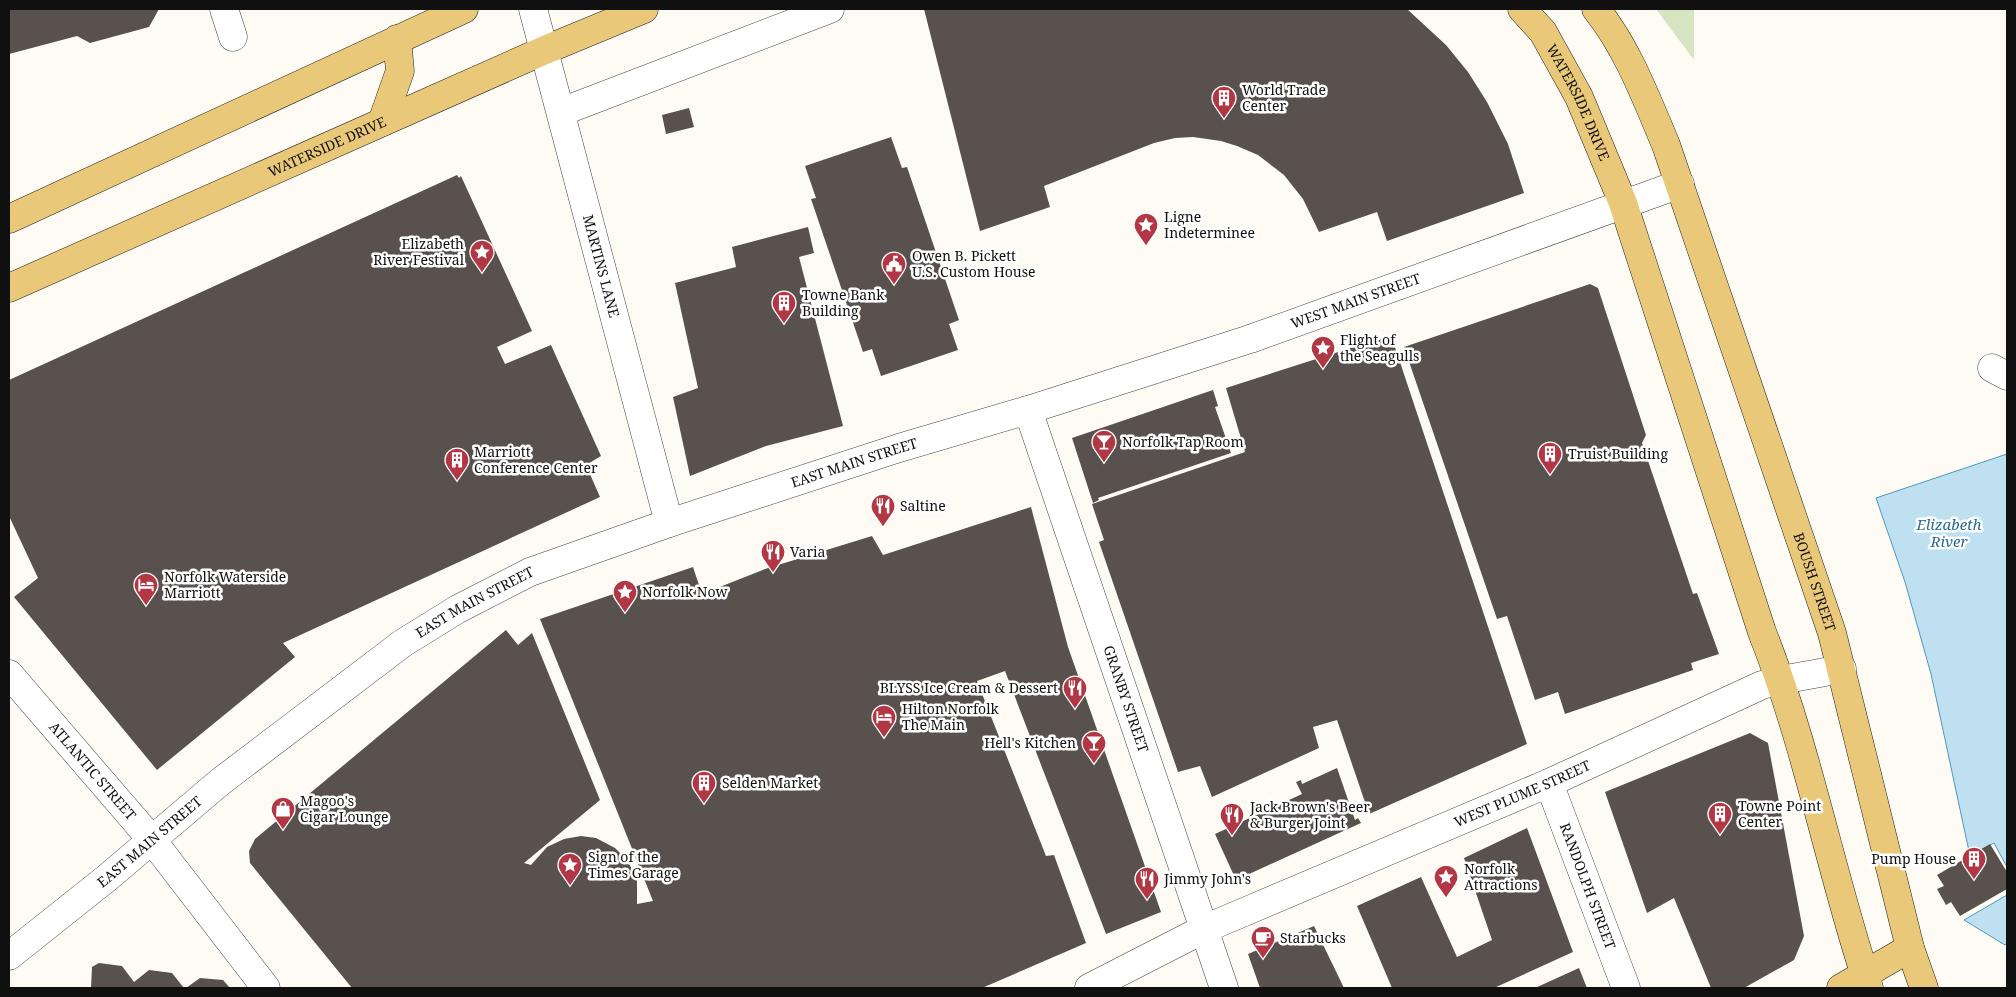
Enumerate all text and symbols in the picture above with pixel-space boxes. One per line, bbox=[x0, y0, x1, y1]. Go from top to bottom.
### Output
street label: WATERSIDE DRIVE bbox=[1543, 40, 1614, 164]
place label: World Trade Center bbox=[1242, 80, 1326, 115]
building icon: World Trade Center bbox=[1211, 85, 1237, 119]
street label: WATERSIDE DRIVE bbox=[265, 112, 389, 181]
place label: Ligne Indeterminee bbox=[1164, 207, 1255, 242]
place icon: Ligne Indeterminee bbox=[1133, 212, 1159, 246]
street label: MARTINS LANE bbox=[579, 213, 624, 320]
place label: Elizabeth River Festival bbox=[373, 234, 465, 269]
place icon: Elizabeth River Festival bbox=[469, 239, 495, 273]
place label: Owen B. Pickett U.S. Custom House bbox=[912, 246, 1036, 281]
public building icon: Owen B. Pickett U.S. Custom House bbox=[881, 251, 907, 285]
street label: WEST MAIN STREET bbox=[1288, 268, 1423, 333]
place label: Towne Bank Building bbox=[802, 285, 885, 320]
building icon: Towne Bank Building bbox=[771, 290, 797, 324]
place label: Flight of the Seagulls bbox=[1340, 330, 1419, 365]
place icon: Flight of the Seagulls bbox=[1310, 335, 1336, 369]
bar icon: Norfolk Tap Room bbox=[1091, 429, 1117, 463]
place label: Norfolk Tap Room bbox=[1122, 432, 1244, 451]
street label: EAST MAIN STREET bbox=[788, 433, 920, 492]
building icon: Truist Building bbox=[1537, 441, 1563, 475]
place label: Marriott Conference Center bbox=[474, 442, 598, 477]
place label: Truist Building bbox=[1568, 444, 1668, 463]
building icon: Marriott Conference Center bbox=[444, 447, 470, 481]
restaurant icon: Saltine bbox=[870, 493, 896, 527]
place label: Saltine bbox=[900, 496, 946, 515]
water label: Elizabeth River bbox=[1915, 514, 1982, 551]
street label: BOUSH STREET bbox=[1789, 530, 1841, 634]
restaurant icon: Varia bbox=[760, 539, 786, 573]
place label: Varia bbox=[790, 542, 826, 561]
street label: EAST MAIN STREET bbox=[412, 562, 537, 642]
place label: Norfolk Waterside Marriott bbox=[164, 567, 286, 602]
hotel icon: Norfolk Waterside Marriott bbox=[133, 572, 159, 606]
place icon: Norfolk Now bbox=[612, 579, 638, 613]
place label: Norfolk Now bbox=[642, 582, 729, 601]
street label: GRANBY STREET bbox=[1099, 643, 1154, 755]
restaurant icon: BLYSS Ice Cream & Dessert bbox=[1062, 675, 1088, 709]
place label: BLYSS Ice Cream & Dessert bbox=[880, 678, 1058, 697]
place label: Hilton Norfolk The Main bbox=[902, 699, 1000, 734]
hotel icon: Hilton Norfolk The Main bbox=[871, 704, 897, 738]
street label: ATLANTIC STREET bbox=[45, 717, 141, 824]
bar icon: Hell's Kitchen bbox=[1081, 730, 1107, 764]
place label: Hell's Kitchen bbox=[984, 733, 1076, 752]
street label: WEST PLUME STREET bbox=[1451, 755, 1594, 831]
building icon: Selden Market bbox=[691, 770, 717, 804]
place label: Selden Market bbox=[722, 773, 818, 792]
street label: EAST MAIN STREET bbox=[93, 791, 206, 891]
place label: Magoo's Cigar Lounge bbox=[300, 791, 388, 826]
shop icon: Magoo's Cigar Lounge bbox=[270, 796, 296, 830]
place label: Towne Point Center bbox=[1738, 796, 1821, 831]
place label: Jack Brown's Beer & Burger Joint bbox=[1249, 797, 1370, 832]
building icon: Towne Point Center bbox=[1707, 801, 1733, 835]
restaurant icon: Jack Brown's Beer & Burger Joint bbox=[1219, 802, 1245, 836]
street label: RANDOLPH STREET bbox=[1556, 820, 1621, 952]
building icon: Pump House bbox=[1961, 846, 1987, 880]
place label: Sign of the Times Garage bbox=[588, 847, 679, 882]
place label: Pump House bbox=[1871, 849, 1956, 868]
place icon: Sign of the Times Garage bbox=[557, 852, 583, 886]
place label: Norfolk Attractions bbox=[1464, 859, 1538, 894]
place icon: Norfolk Attractions bbox=[1433, 864, 1459, 898]
restaurant icon: Jimmy John's bbox=[1134, 866, 1160, 900]
place label: Jimmy John's bbox=[1163, 869, 1251, 888]
cafe icon: Starbucks bbox=[1250, 925, 1276, 959]
place label: Starbucks bbox=[1280, 928, 1346, 947]

